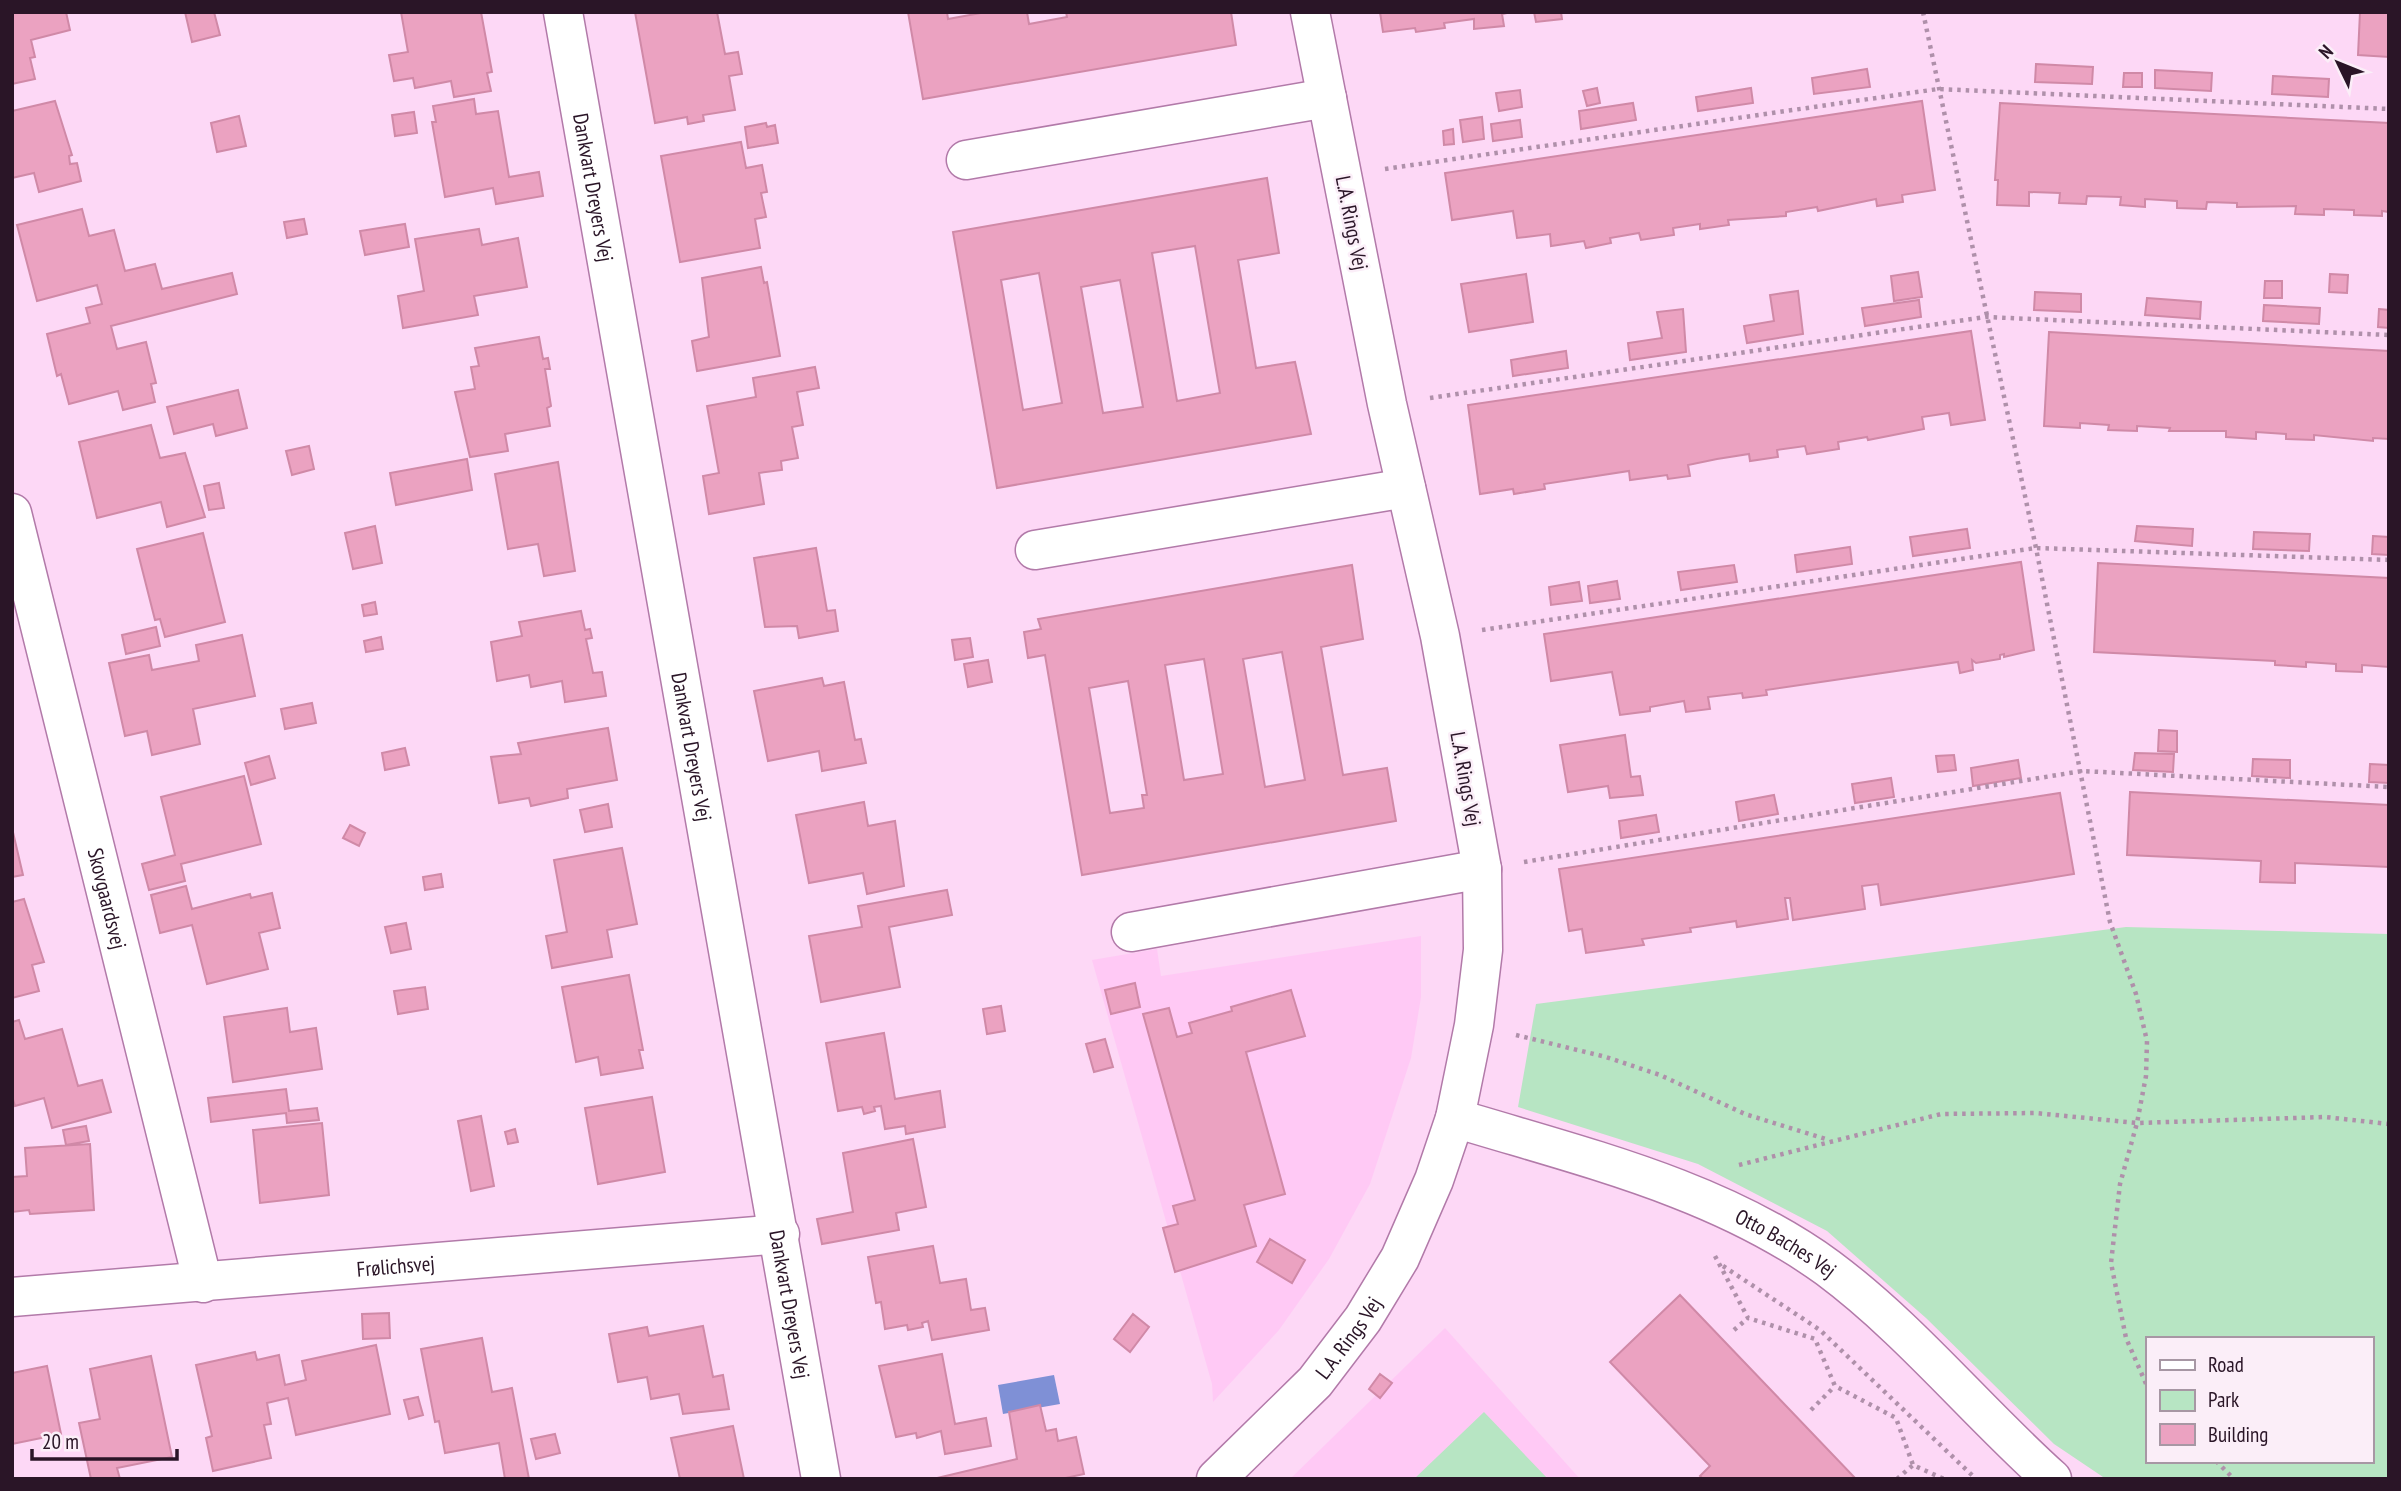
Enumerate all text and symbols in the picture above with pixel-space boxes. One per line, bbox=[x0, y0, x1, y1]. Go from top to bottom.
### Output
north arrow bbox=[2303, 28, 2373, 98]
text: N bbox=[2313, 39, 2338, 63]
street label: Dankvart Dreyers Vej bbox=[568, 111, 620, 264]
street label: L.A. Rings Vej bbox=[1330, 174, 1374, 272]
street label: Dankvart Dreyers Vej bbox=[666, 670, 719, 823]
street label: L.A. Rings Vej bbox=[1444, 730, 1488, 828]
street label: Skovgaardsvej bbox=[82, 845, 133, 952]
street label: Otto Baches Vej bbox=[1731, 1202, 1842, 1283]
street label: Dankvart Dreyers Vej bbox=[764, 1228, 817, 1381]
street label: Frølichsvej bbox=[356, 1249, 436, 1282]
street label: L.A. Rings Vej bbox=[1309, 1291, 1387, 1384]
legend bbox=[2146, 1337, 2373, 1463]
text: Road bbox=[2208, 1351, 2244, 1378]
text: Park bbox=[2208, 1386, 2239, 1413]
scale bar bbox=[32, 1418, 177, 1462]
text: Building bbox=[2208, 1421, 2268, 1448]
text: 20 m bbox=[42, 1428, 79, 1455]

